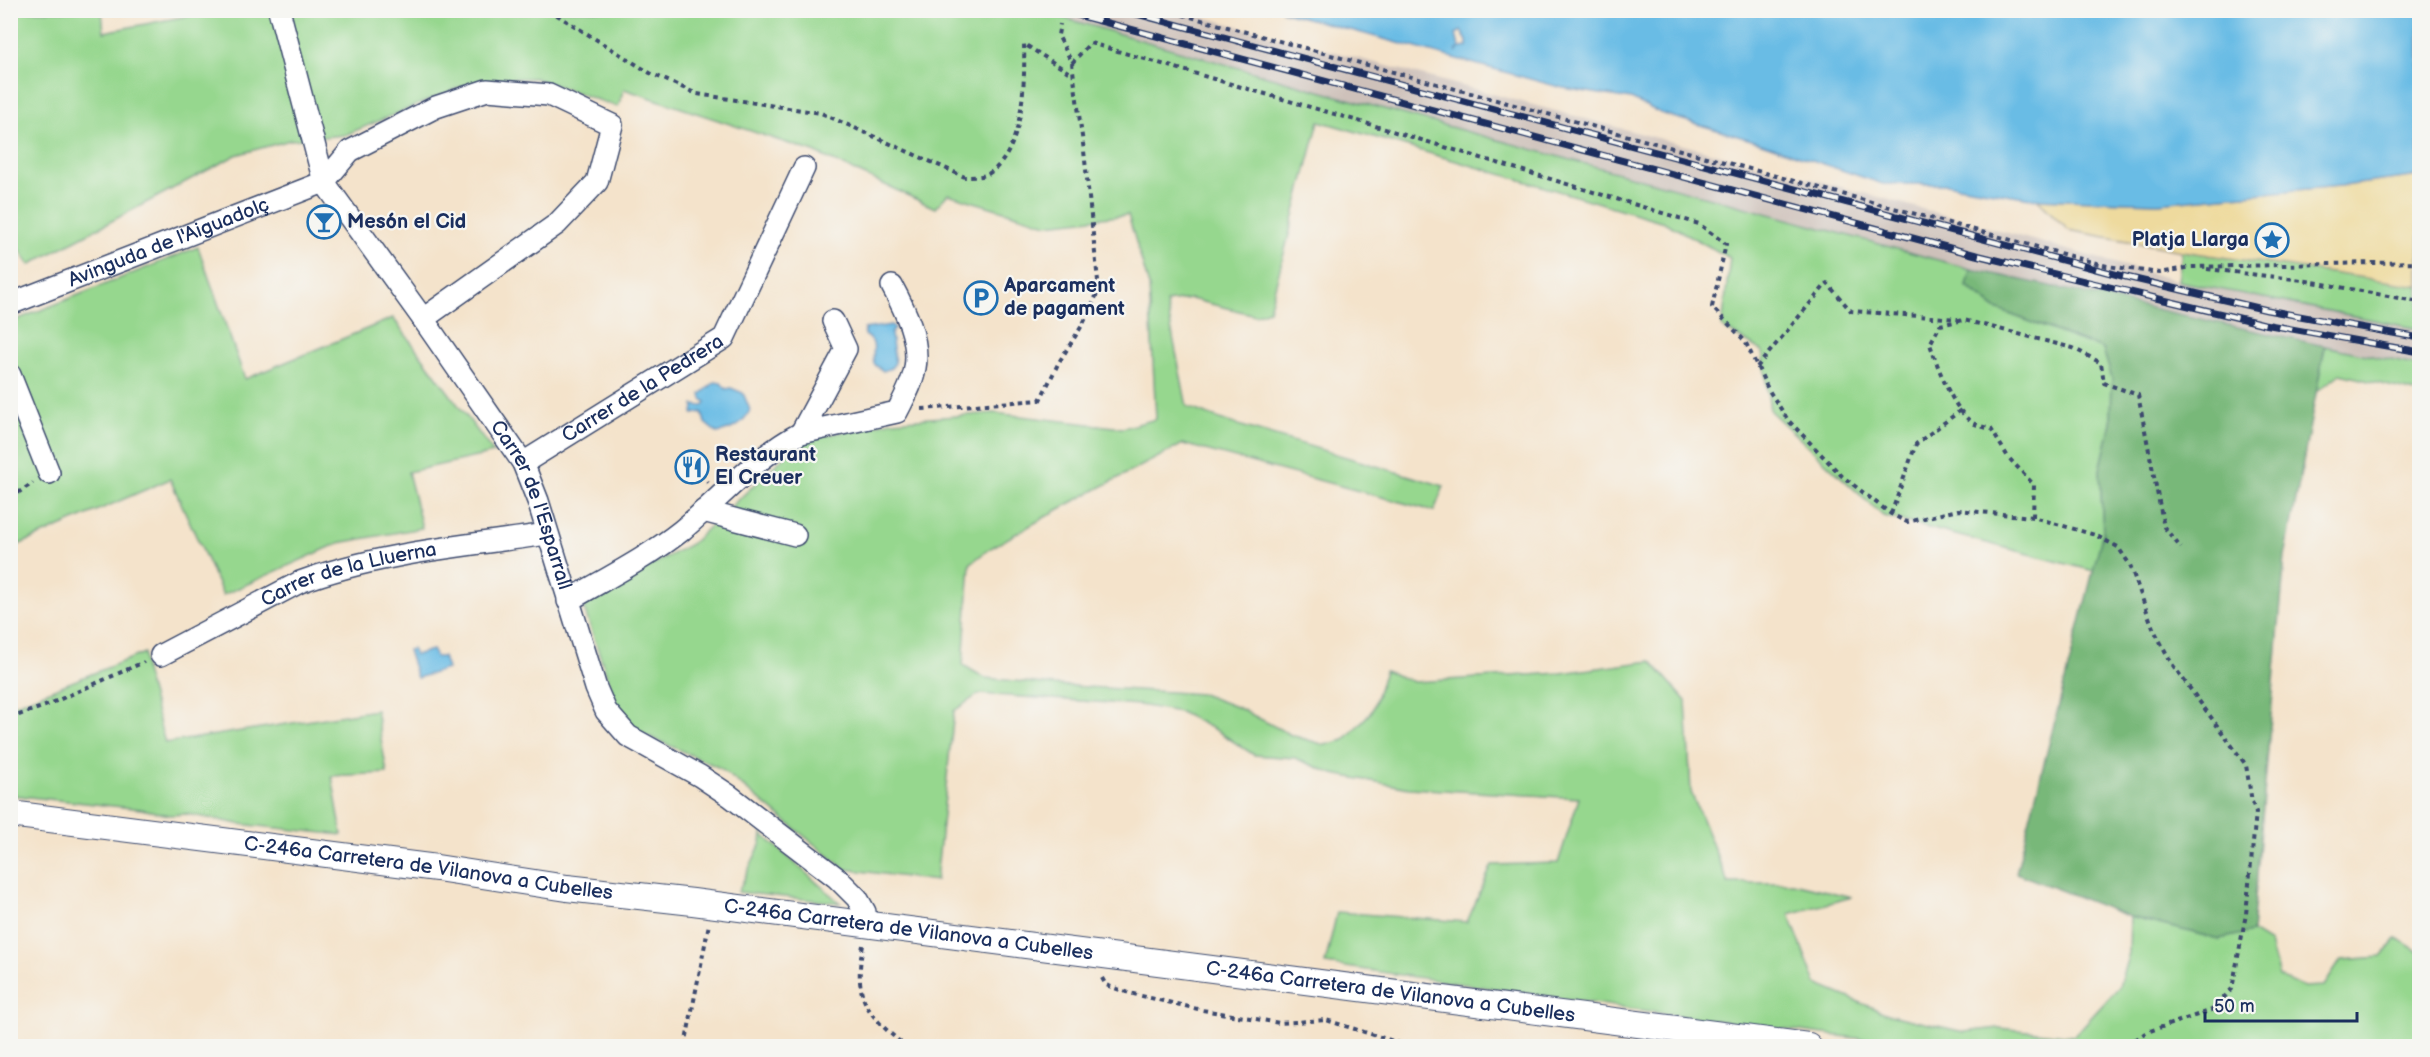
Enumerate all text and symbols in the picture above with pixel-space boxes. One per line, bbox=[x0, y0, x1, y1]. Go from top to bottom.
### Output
street label: Avinguda de l'Aiguadolç bbox=[65, 193, 272, 292]
bar icon: Mesón el Cid bbox=[306, 204, 342, 240]
place label: Mesón el Cid bbox=[347, 210, 466, 234]
place icon: Platja Llarga bbox=[2254, 222, 2290, 258]
place label: Platja Llarga bbox=[2132, 228, 2249, 252]
place label: Aparcament de pagament bbox=[1003, 274, 1125, 321]
parking icon: Aparcament de pagament bbox=[963, 280, 999, 316]
street label: Carrer de la Pedrera bbox=[557, 329, 728, 448]
street label: Carrer de l'Esparrall bbox=[485, 416, 577, 593]
place label: Restaurant El Creuer bbox=[715, 443, 816, 490]
restaurant icon: Restaurant El Creuer bbox=[674, 449, 710, 485]
street label: Carrer de la Lluerna bbox=[257, 537, 438, 612]
street label: C-246a Carretera de Vilanova a Cubelles bbox=[243, 832, 614, 905]
street label: C-246a Carretera de Vilanova a Cubelles bbox=[722, 894, 1095, 966]
street label: C-246a Carretera de Vilanova a Cubelles bbox=[1204, 956, 1577, 1028]
scale bar bbox=[2205, 985, 2356, 1023]
text: 50 m bbox=[2214, 996, 2255, 1017]

